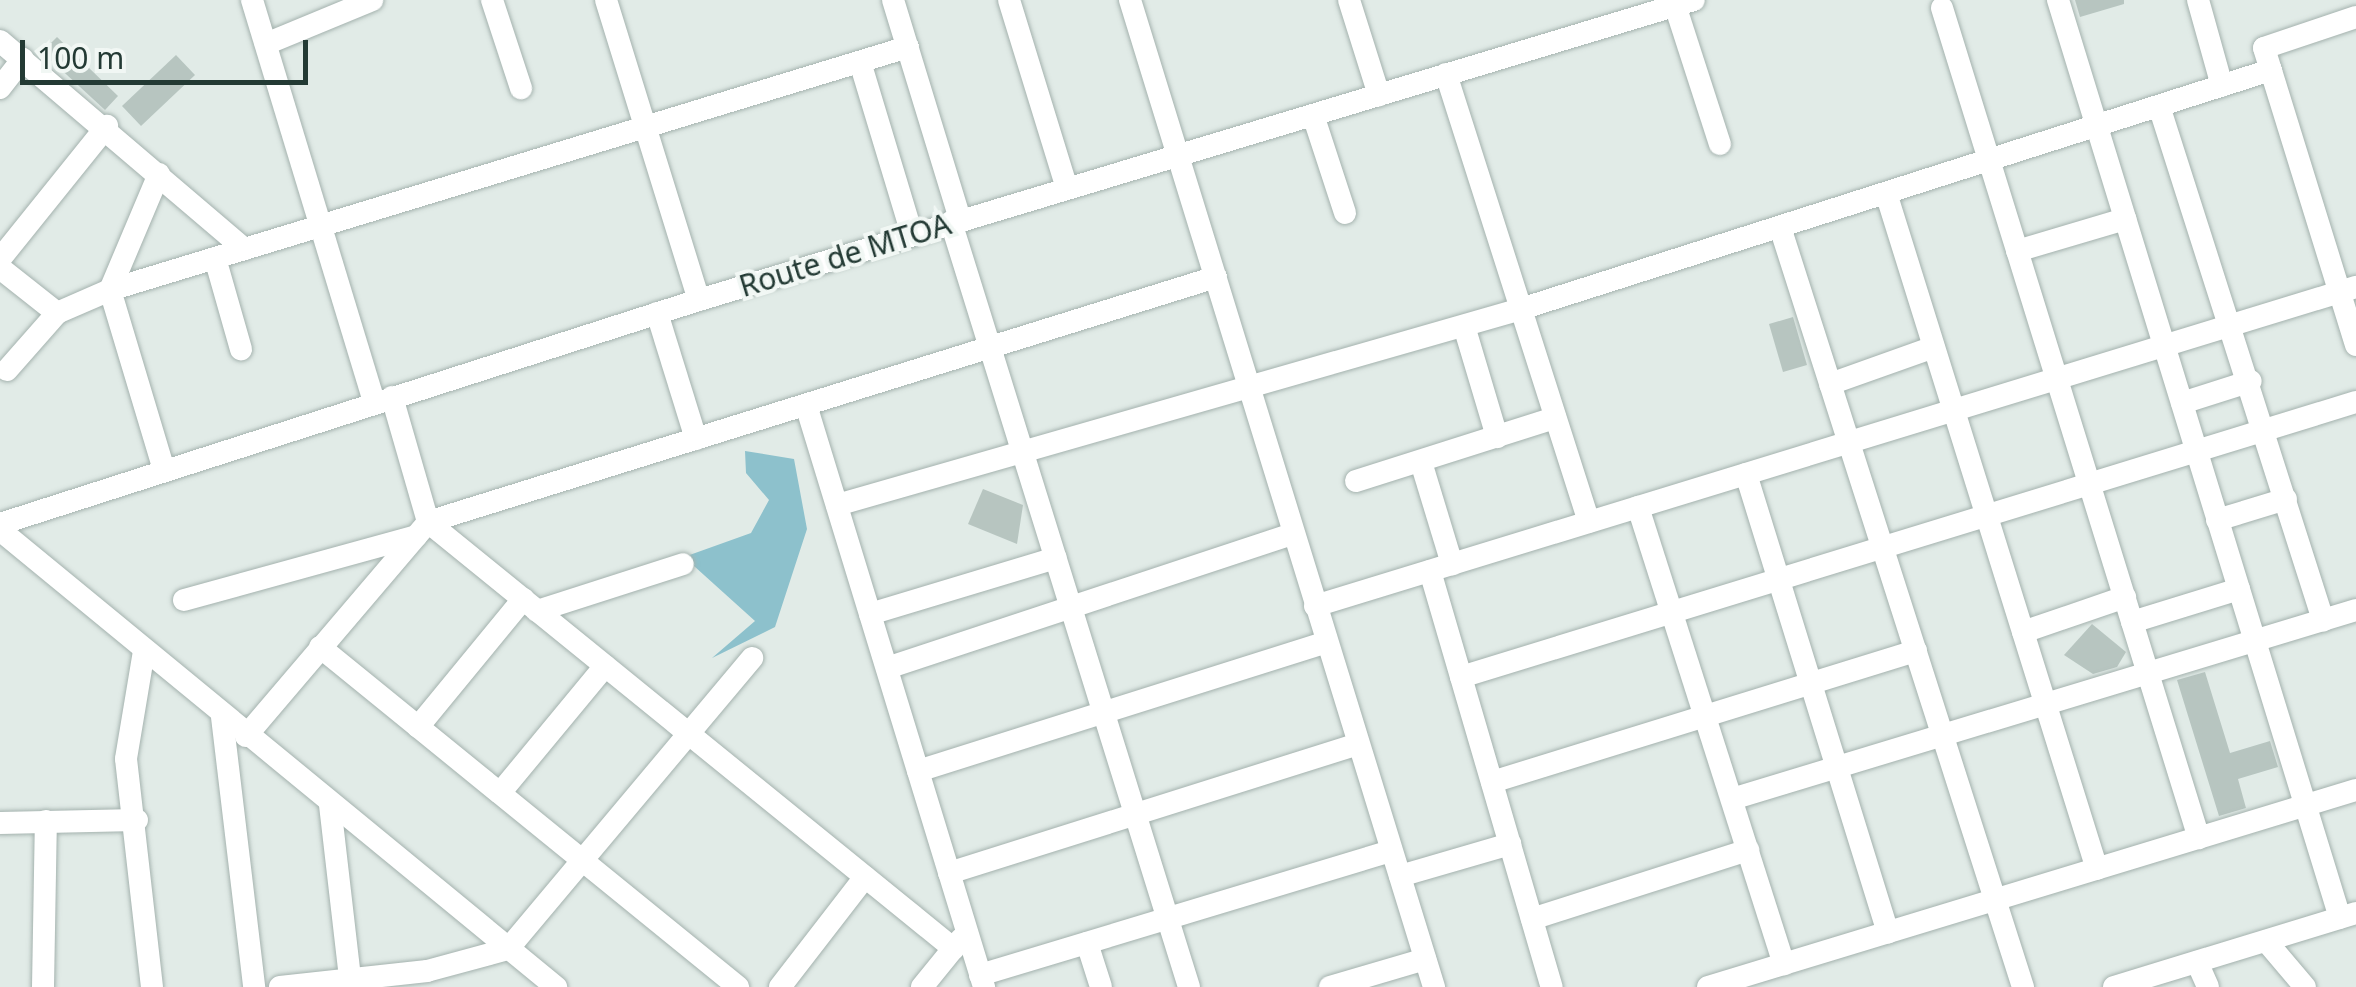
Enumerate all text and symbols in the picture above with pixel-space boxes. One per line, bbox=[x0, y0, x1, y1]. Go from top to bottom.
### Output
scale bar bbox=[25, 20, 312, 82]
text: 100 m bbox=[37, 37, 124, 78]
street label: Route de MTOA bbox=[735, 206, 955, 304]

